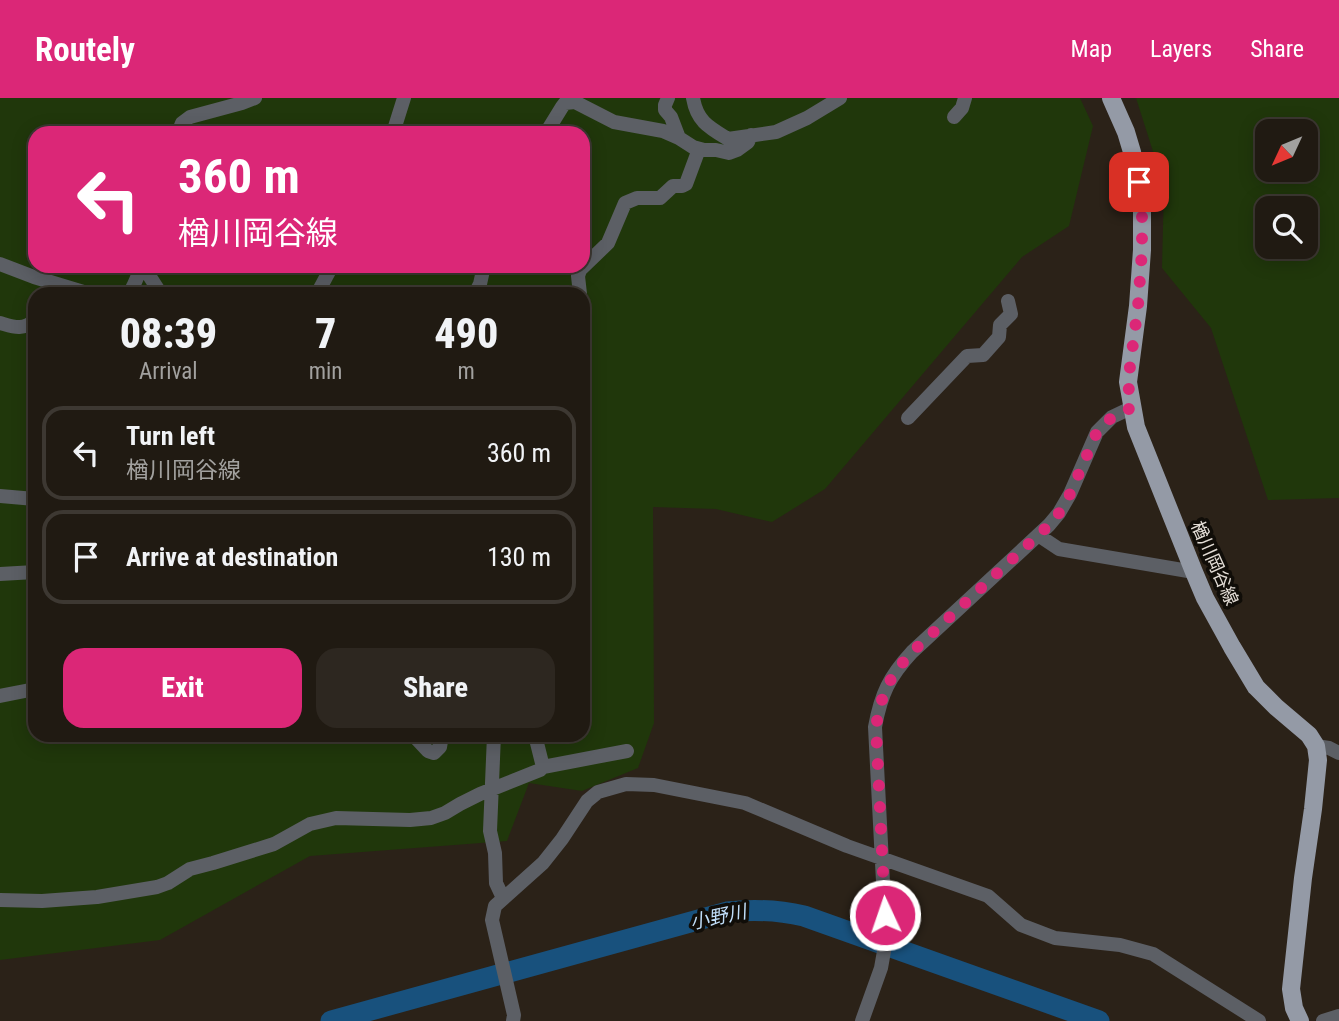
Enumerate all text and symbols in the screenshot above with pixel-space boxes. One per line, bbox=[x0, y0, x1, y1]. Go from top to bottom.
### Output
text: Routely bbox=[35, 30, 135, 69]
text: Map bbox=[1071, 35, 1112, 63]
text: Layers bbox=[1150, 35, 1212, 63]
text: Share bbox=[1250, 35, 1304, 63]
north arrow bbox=[1255, 119, 1318, 182]
map controls bbox=[1255, 119, 1318, 259]
text: 360 m bbox=[178, 148, 300, 205]
pin bbox=[1109, 152, 1169, 212]
icon: left bbox=[63, 154, 154, 245]
icon: arrive bbox=[1120, 163, 1158, 201]
button: search bbox=[1255, 196, 1318, 259]
text: 楢川岡谷線 bbox=[178, 214, 338, 252]
text: 08:39 bbox=[120, 309, 217, 358]
text: 7 bbox=[315, 309, 336, 358]
text: 490 bbox=[434, 309, 498, 358]
text: Arrival bbox=[139, 358, 198, 385]
text: min bbox=[309, 358, 342, 385]
text: m bbox=[458, 358, 475, 385]
text: Turn left bbox=[126, 421, 215, 451]
icon: left bbox=[67, 434, 105, 472]
text: 360 m bbox=[487, 438, 551, 468]
text: 楢川岡谷線 bbox=[126, 457, 241, 484]
street label: 楢川岡谷線 bbox=[1187, 518, 1243, 608]
icon: arrive bbox=[67, 538, 105, 576]
text: Arrive at destination bbox=[126, 542, 338, 572]
text: 130 m bbox=[487, 542, 551, 572]
button: Exit bbox=[63, 648, 302, 728]
button: Share bbox=[316, 648, 555, 728]
position arrow bbox=[848, 878, 922, 952]
water label: 小野川 bbox=[688, 899, 750, 934]

